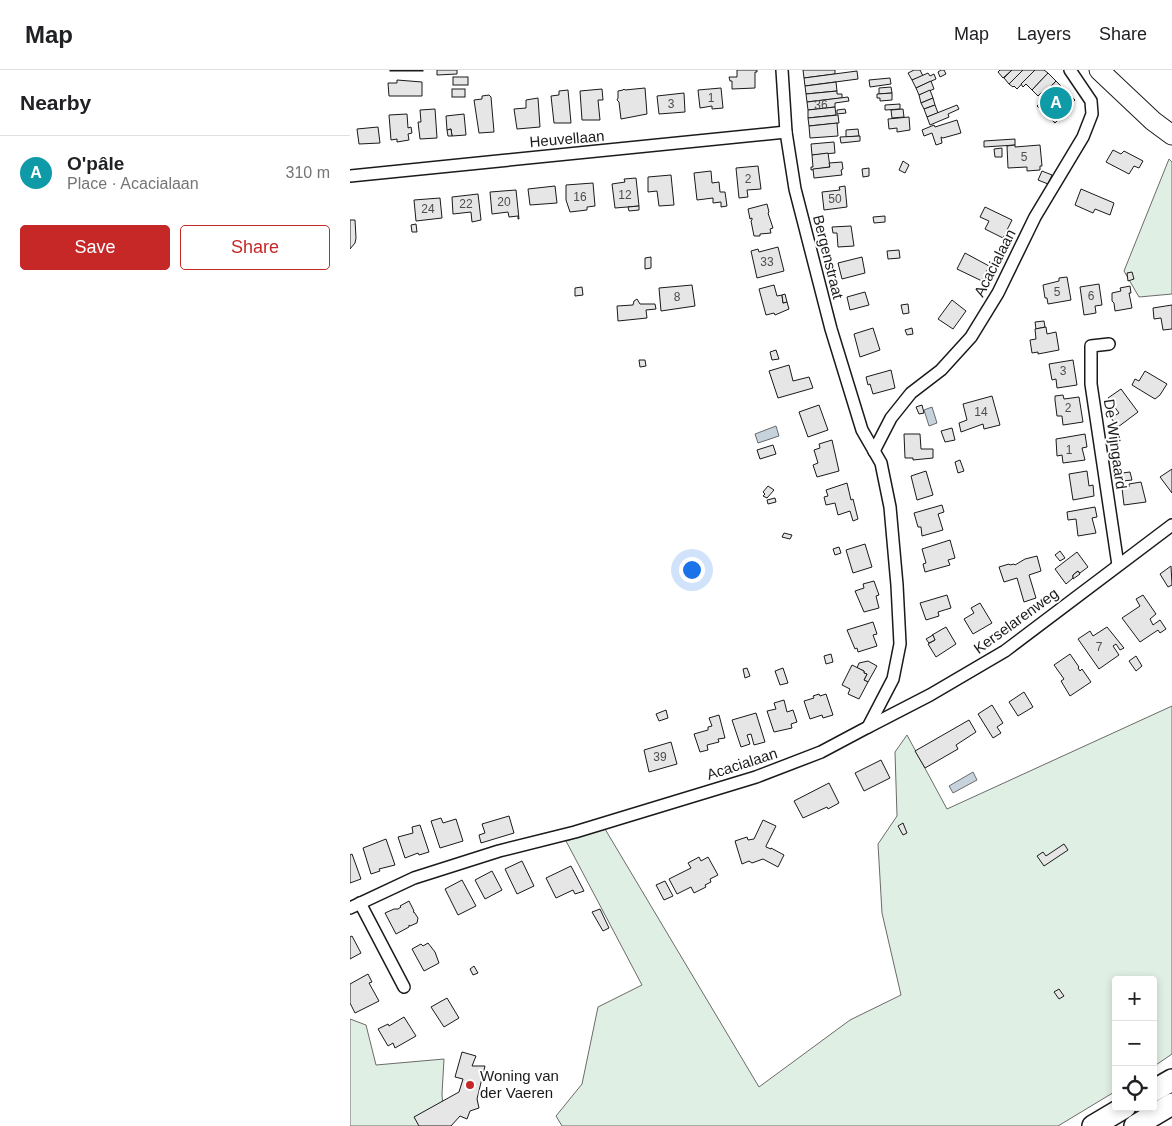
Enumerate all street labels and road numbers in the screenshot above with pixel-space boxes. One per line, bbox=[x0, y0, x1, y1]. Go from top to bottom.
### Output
street label: Heuvellaan bbox=[529, 127, 605, 150]
street label: Bergenstraat bbox=[810, 213, 847, 301]
street label: Acacialaan bbox=[970, 226, 1019, 299]
street label: De Wijngaard bbox=[1101, 398, 1130, 490]
street label: Kerselarenweg bbox=[970, 584, 1061, 657]
street label: Acacialaan bbox=[704, 744, 779, 783]

